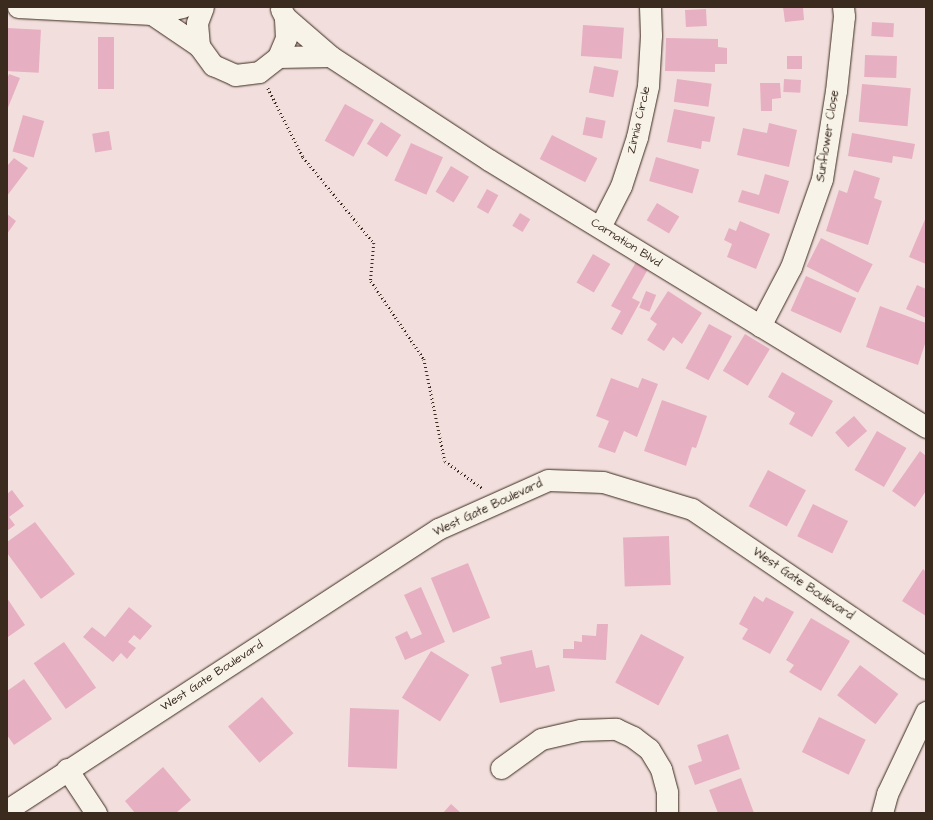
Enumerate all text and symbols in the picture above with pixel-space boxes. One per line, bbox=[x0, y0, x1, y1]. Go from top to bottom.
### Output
street label: Zinnia Circle bbox=[624, 85, 654, 155]
street label: Sunflower Close bbox=[814, 89, 842, 183]
street label: Carnation Blvd bbox=[588, 216, 664, 270]
street label: West Gate Boulevard bbox=[431, 476, 545, 540]
street label: West Gate Boulevard bbox=[750, 545, 856, 623]
street label: West Gate Boulevard bbox=[158, 638, 266, 714]

